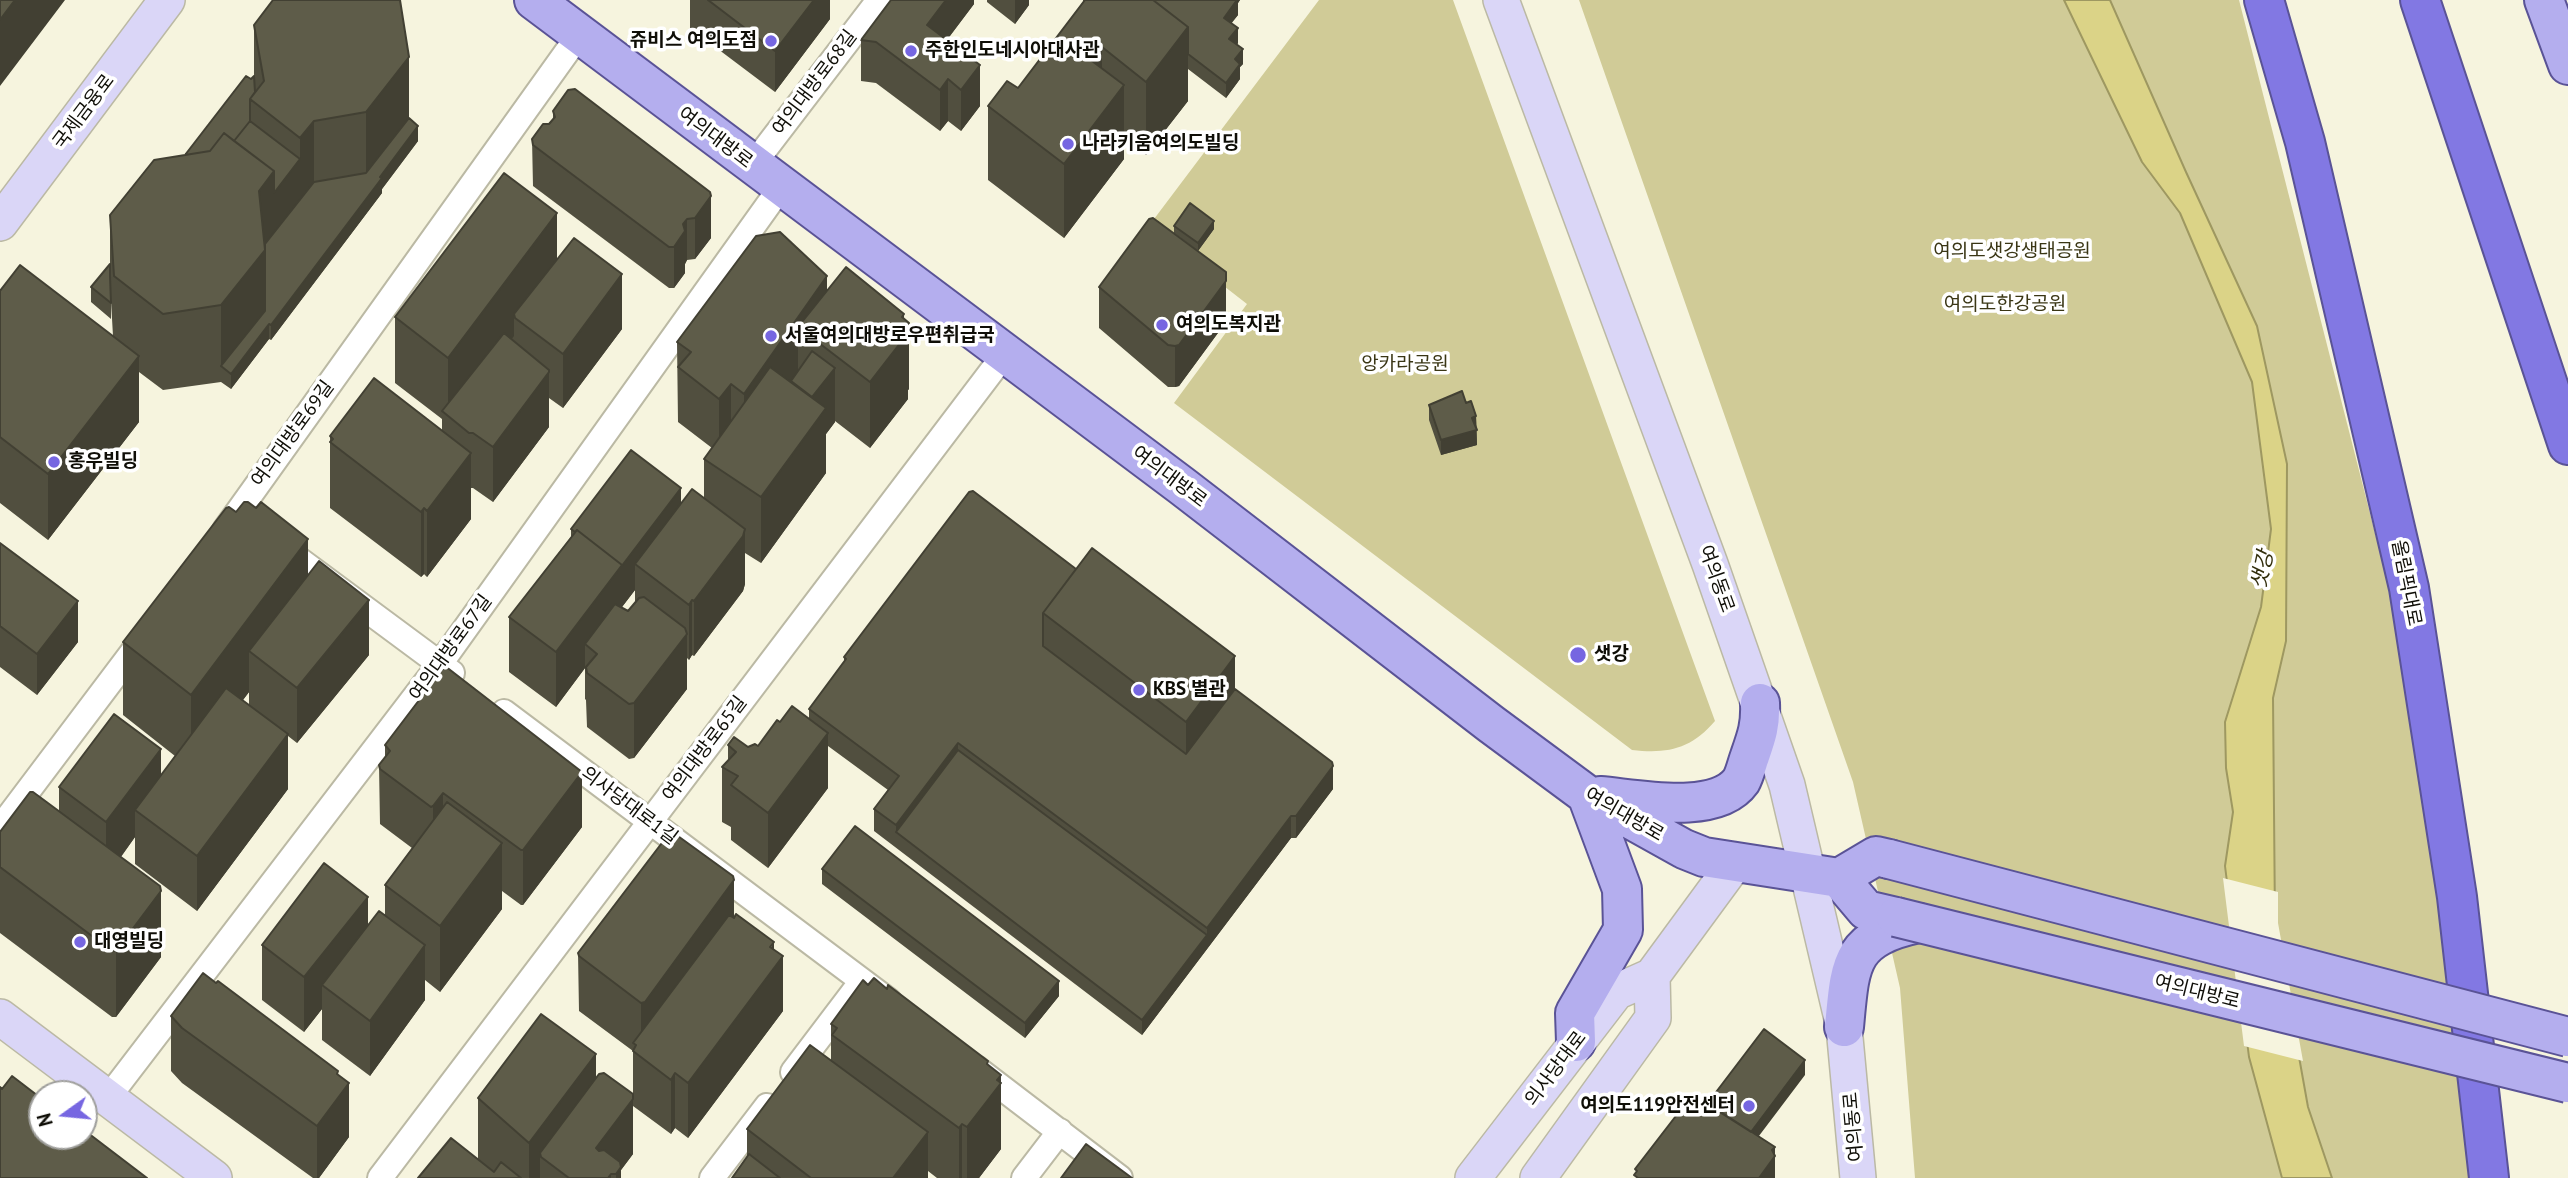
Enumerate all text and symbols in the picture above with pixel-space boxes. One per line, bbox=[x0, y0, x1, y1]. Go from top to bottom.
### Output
street label: 여의대방로68길 bbox=[768, 26, 862, 140]
place label: 쥬비스 여의도점 bbox=[630, 30, 757, 52]
marker: 쥬비스 여의도점 bbox=[763, 33, 779, 49]
place label: 주한인도네시아대사관 bbox=[925, 40, 1100, 62]
marker: 주한인도네시아대사관 bbox=[903, 43, 919, 59]
street label: 국제금융로 bbox=[49, 70, 119, 154]
street label: 여의대방로 bbox=[673, 103, 757, 173]
place label: 나라키움여의도빌딩 bbox=[1082, 133, 1239, 155]
marker: 나라키움여의도빌딩 bbox=[1060, 136, 1076, 152]
park label: 여의도샛강생태공원 bbox=[1933, 241, 2091, 263]
park label: 여의도한강공원 bbox=[1944, 294, 2066, 316]
place label: 여의도복지관 bbox=[1176, 314, 1281, 336]
marker: 여의도복지관 bbox=[1154, 317, 1170, 333]
place label: 서울여의대방로우편취급국 bbox=[785, 325, 995, 347]
marker: 서울여의대방로우편취급국 bbox=[763, 328, 779, 344]
park label: 앙카라공원 bbox=[1361, 354, 1449, 376]
street label: 여의대방로69길 bbox=[247, 376, 339, 492]
street label: 여의대방로 bbox=[1127, 442, 1211, 512]
place label: 홍우빌딩 bbox=[68, 451, 138, 473]
marker: 홍우빌딩 bbox=[46, 454, 62, 470]
street label: 올림픽대로 bbox=[2386, 538, 2426, 628]
street label: 여의동로 bbox=[1693, 542, 1739, 616]
water label: 샛강 bbox=[2247, 548, 2279, 592]
street label: 여의대방로67길 bbox=[405, 590, 497, 706]
place label: 샛강 bbox=[1594, 644, 1629, 666]
marker: 샛강 bbox=[1568, 645, 1588, 665]
place label: KBS 별관 bbox=[1153, 679, 1226, 701]
marker: KBS 별관 bbox=[1131, 682, 1147, 698]
street label: 여의대방로65길 bbox=[658, 692, 752, 806]
street label: 의사당대로1길 bbox=[576, 762, 682, 850]
street label: 여의대방로 bbox=[1580, 783, 1668, 847]
place label: 대영빌딩 bbox=[94, 931, 164, 953]
marker: 대영빌딩 bbox=[72, 934, 88, 950]
street label: 여의대방로 bbox=[2152, 970, 2242, 1014]
street label: 의사당대로 bbox=[1521, 1027, 1591, 1111]
north arrow bbox=[28, 1080, 98, 1150]
street label: 여의동로 bbox=[1840, 1091, 1868, 1163]
place label: 여의도119안전센터 bbox=[1580, 1095, 1735, 1117]
marker: 여의도119안전센터 bbox=[1741, 1098, 1757, 1114]
text: N bbox=[31, 1111, 58, 1129]

